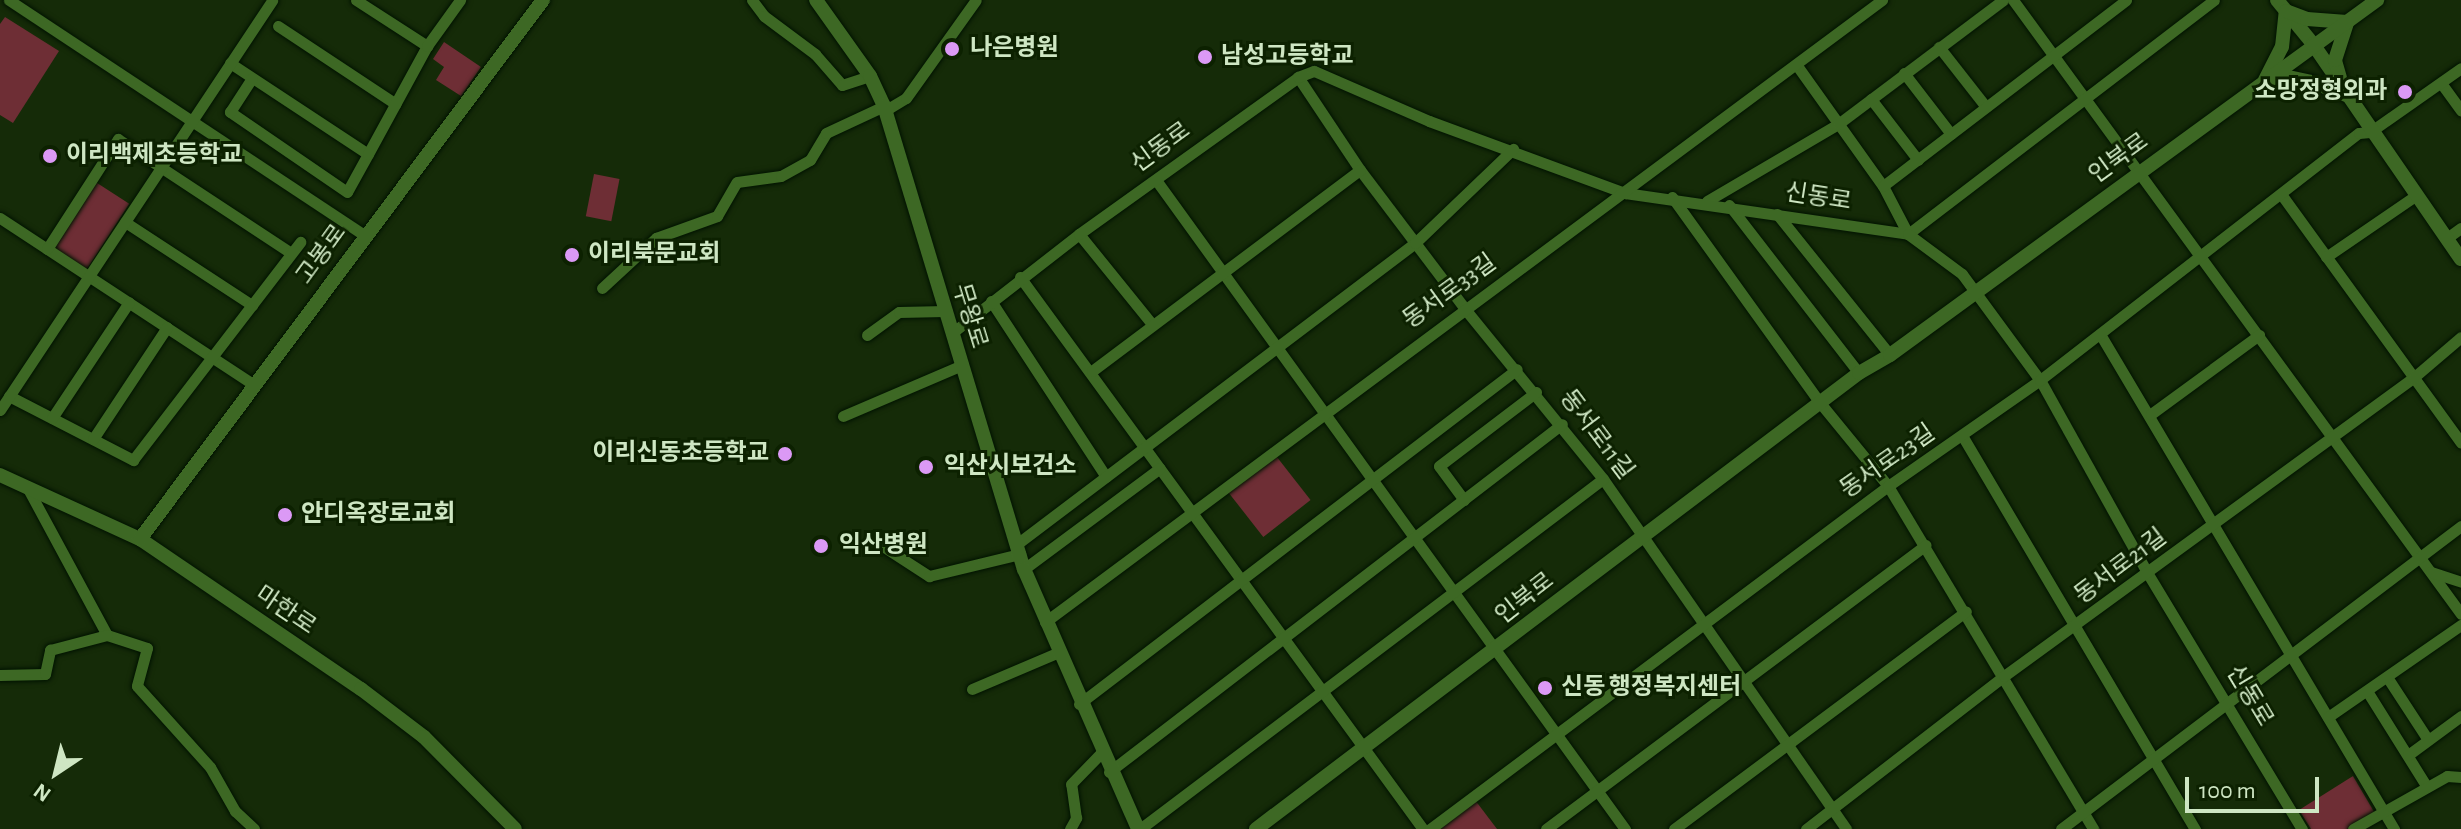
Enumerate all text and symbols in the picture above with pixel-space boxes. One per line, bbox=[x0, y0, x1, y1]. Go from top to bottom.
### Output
place label: 나은병원 bbox=[970, 35, 1058, 63]
marker: 나은병원 bbox=[941, 38, 963, 60]
place label: 남성고등학교 bbox=[1221, 43, 1353, 71]
marker: 남성고등학교 bbox=[1196, 48, 1214, 66]
place label: 소망정형외과 bbox=[2255, 78, 2387, 106]
marker: 소망정형외과 bbox=[2394, 81, 2416, 103]
street label: 신동로 bbox=[1126, 117, 1196, 179]
street label: 인북로 bbox=[2084, 128, 2154, 190]
place label: 이리백제초등학교 bbox=[66, 142, 243, 170]
marker: 이리백제초등학교 bbox=[41, 147, 59, 165]
street label: 신동로 bbox=[1783, 179, 1853, 217]
street label: 고봉로 bbox=[291, 220, 353, 290]
place label: 이리북문교회 bbox=[588, 241, 720, 269]
marker: 이리북문교회 bbox=[563, 246, 581, 264]
street label: 동서로33길 bbox=[1398, 249, 1502, 335]
street label: 무왕로 bbox=[946, 280, 992, 352]
street label: 동서로11길 bbox=[1553, 384, 1639, 486]
street label: 동서로23길 bbox=[1835, 419, 1941, 505]
place label: 이리신동초등학교 bbox=[592, 440, 769, 468]
marker: 이리신동초등학교 bbox=[776, 445, 794, 463]
place label: 익산시보건소 bbox=[944, 453, 1076, 481]
marker: 익산시보건소 bbox=[915, 456, 937, 478]
place label: 안디옥장로교회 bbox=[301, 501, 456, 529]
marker: 안디옥장로교회 bbox=[276, 506, 294, 524]
street label: 동서로21길 bbox=[2069, 523, 2173, 611]
place label: 익산병원 bbox=[839, 532, 927, 560]
marker: 익산병원 bbox=[810, 535, 832, 557]
street label: 인북로 bbox=[1490, 567, 1560, 631]
street label: 마한로 bbox=[249, 581, 321, 641]
street label: 신동로 bbox=[2220, 660, 2278, 732]
place label: 신동 행정복지센터 bbox=[1561, 674, 1741, 702]
marker: 신동 행정복지센터 bbox=[1536, 679, 1554, 697]
north arrow bbox=[16, 733, 96, 813]
scale bar bbox=[2189, 761, 2323, 811]
text: N bbox=[30, 779, 55, 806]
text: 100 m bbox=[2199, 779, 2256, 803]

